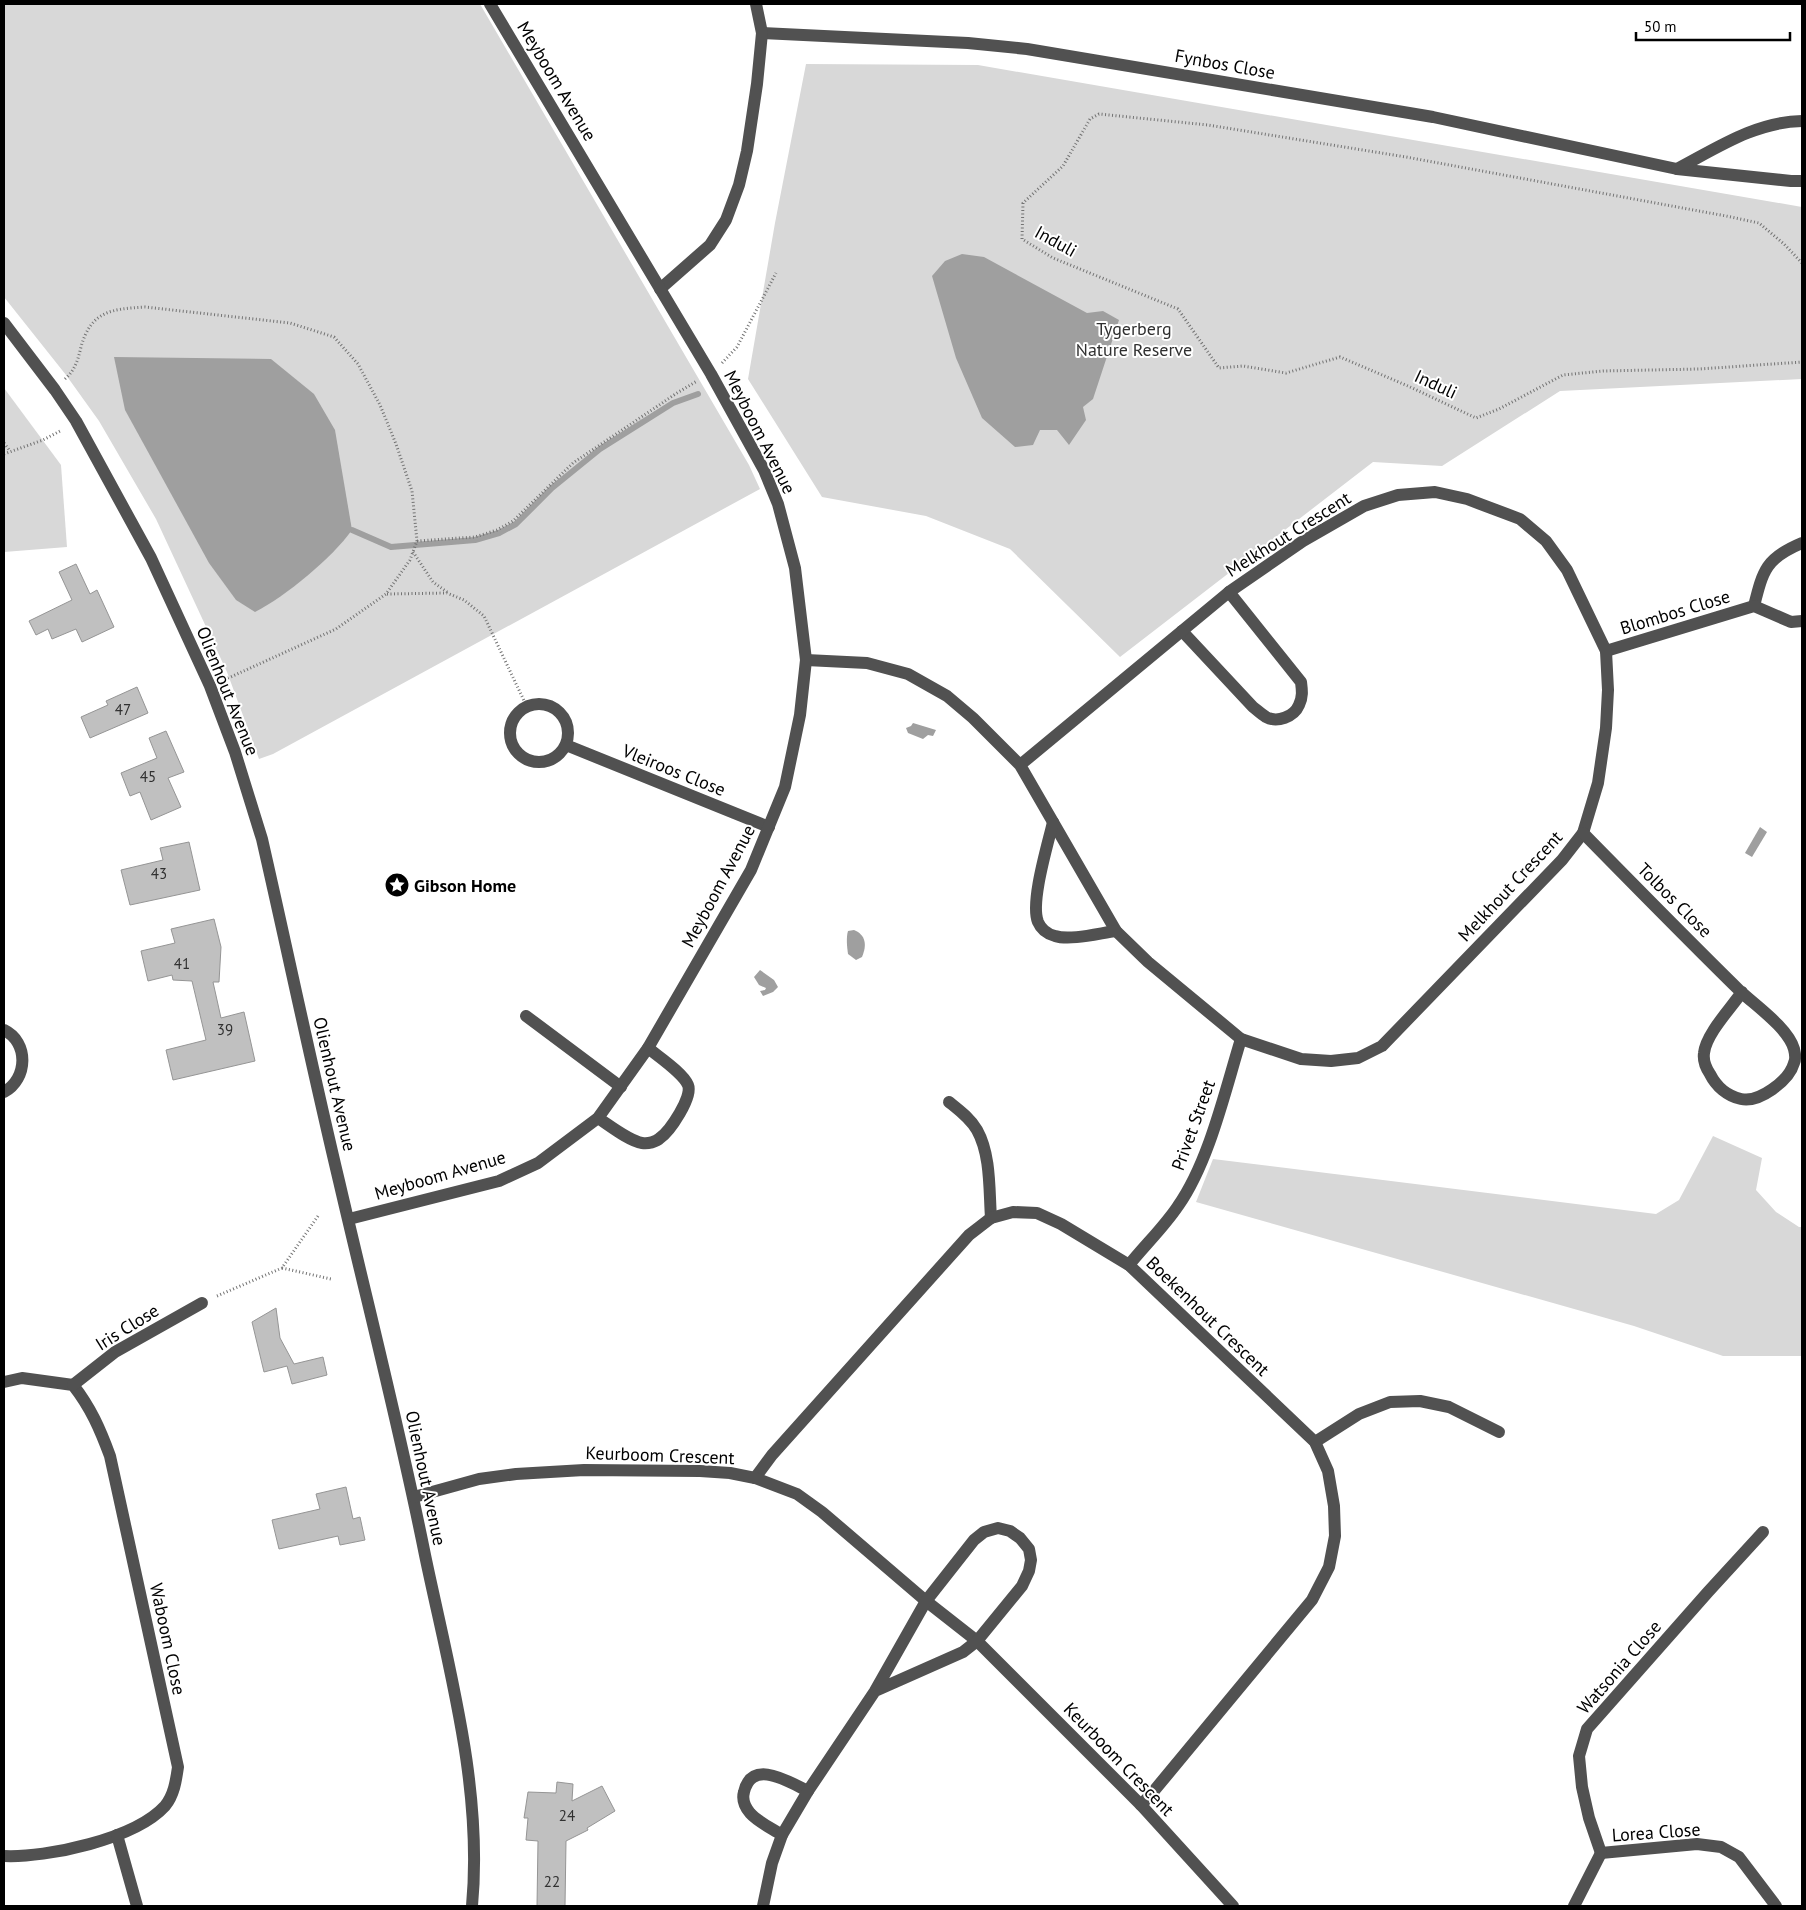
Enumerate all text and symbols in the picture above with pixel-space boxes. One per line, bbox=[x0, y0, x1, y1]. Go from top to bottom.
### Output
scale bar bbox=[1636, 10, 1790, 42]
street label: Meyboom Avenue bbox=[512, 17, 602, 145]
text: 50 m bbox=[1644, 17, 1677, 36]
street label: Fynbos Close bbox=[1173, 44, 1277, 84]
street label: Induli bbox=[1031, 220, 1081, 262]
park label: Tygerberg Nature Reserve bbox=[1076, 317, 1192, 361]
street label: Induli bbox=[1411, 364, 1461, 404]
street label: Meyboom Avenue bbox=[719, 366, 801, 498]
street label: Melkhout Crescent bbox=[1221, 486, 1355, 582]
street label: Blombos Close bbox=[1617, 584, 1733, 640]
street label: Olienhout Avenue bbox=[192, 623, 264, 759]
house number: 47 bbox=[115, 700, 131, 719]
street label: Vleiroos Close bbox=[618, 739, 729, 801]
house number: 45 bbox=[140, 767, 156, 786]
street label: Meyboom Avenue bbox=[676, 821, 760, 951]
street label: Melkhout Crescent bbox=[1453, 826, 1567, 946]
street label: Tolbos Close bbox=[1633, 858, 1717, 942]
house number: 43 bbox=[151, 864, 167, 883]
place icon: Gibson Home bbox=[384, 872, 410, 898]
place label: Gibson Home bbox=[414, 874, 516, 897]
house number: 41 bbox=[174, 954, 190, 973]
street label: Olienhout Avenue bbox=[308, 1015, 362, 1153]
house number: 39 bbox=[217, 1020, 233, 1039]
street label: Privet Street bbox=[1166, 1076, 1220, 1174]
street label: Meyboom Avenue bbox=[372, 1145, 508, 1205]
street label: Boekenhout Crescent bbox=[1142, 1251, 1274, 1381]
street label: Iris Close bbox=[91, 1299, 163, 1355]
street label: Olienhout Avenue bbox=[400, 1409, 452, 1547]
street label: Keurboom Crescent bbox=[585, 1441, 735, 1469]
street label: Waboom Close bbox=[145, 1581, 191, 1697]
street label: Watsonia Close bbox=[1572, 1615, 1666, 1719]
street label: Keurboom Crescent bbox=[1059, 1697, 1179, 1821]
house number: 24 bbox=[559, 1806, 575, 1825]
street label: Lorea Close bbox=[1611, 1817, 1701, 1847]
house number: 22 bbox=[544, 1872, 560, 1891]

